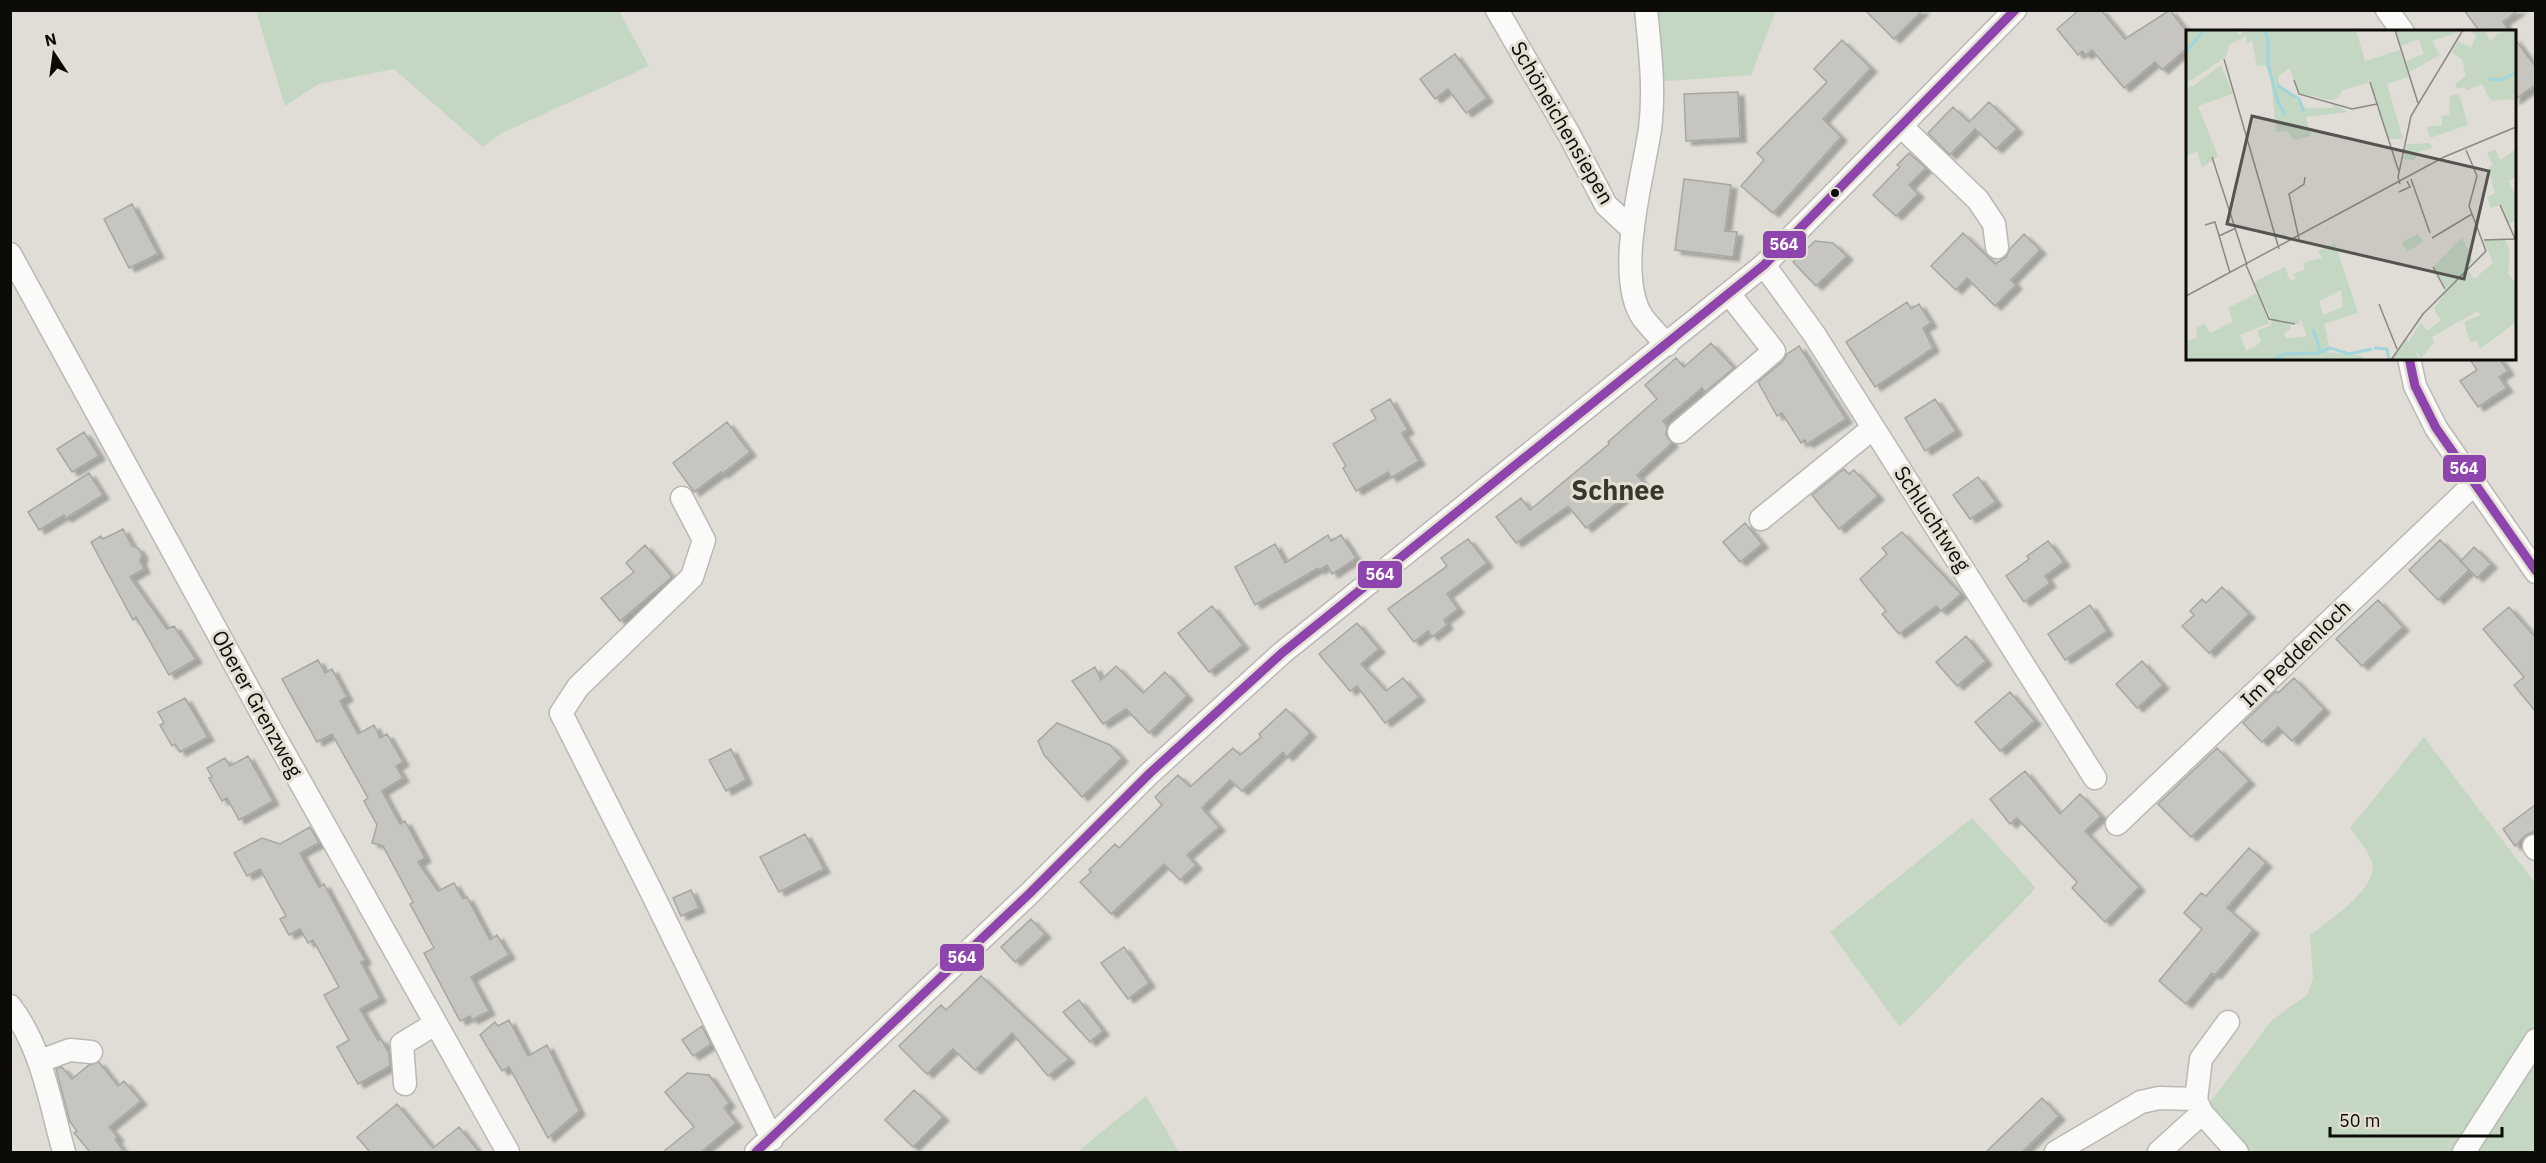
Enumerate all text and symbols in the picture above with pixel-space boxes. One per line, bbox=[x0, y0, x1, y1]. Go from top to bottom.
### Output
north arrow bbox=[24, 24, 84, 84]
text: N bbox=[43, 28, 59, 50]
inset map bbox=[2186, 30, 2516, 360]
street label: Schöneichensiepen bbox=[1505, 36, 1621, 209]
unlabelled marker bbox=[1829, 187, 1841, 199]
line badge: 564 bbox=[1762, 230, 1807, 259]
text: 564 bbox=[1770, 234, 1799, 254]
line badge: 564 bbox=[2442, 454, 2487, 483]
text: 564 bbox=[2450, 458, 2479, 478]
street label: Schluchtweg bbox=[1888, 460, 1977, 577]
district label: Schnee bbox=[1571, 472, 1665, 507]
line badge: 564 bbox=[1357, 560, 1403, 589]
text: 564 bbox=[1366, 564, 1395, 584]
street label: Im Peddenloch bbox=[2234, 593, 2357, 713]
street label: Oberer Grenzweg bbox=[206, 625, 310, 782]
line badge: 564 bbox=[939, 943, 985, 972]
text: 564 bbox=[948, 947, 977, 967]
scale bar bbox=[2330, 1100, 2502, 1138]
text: 50 m bbox=[2339, 1109, 2381, 1132]

